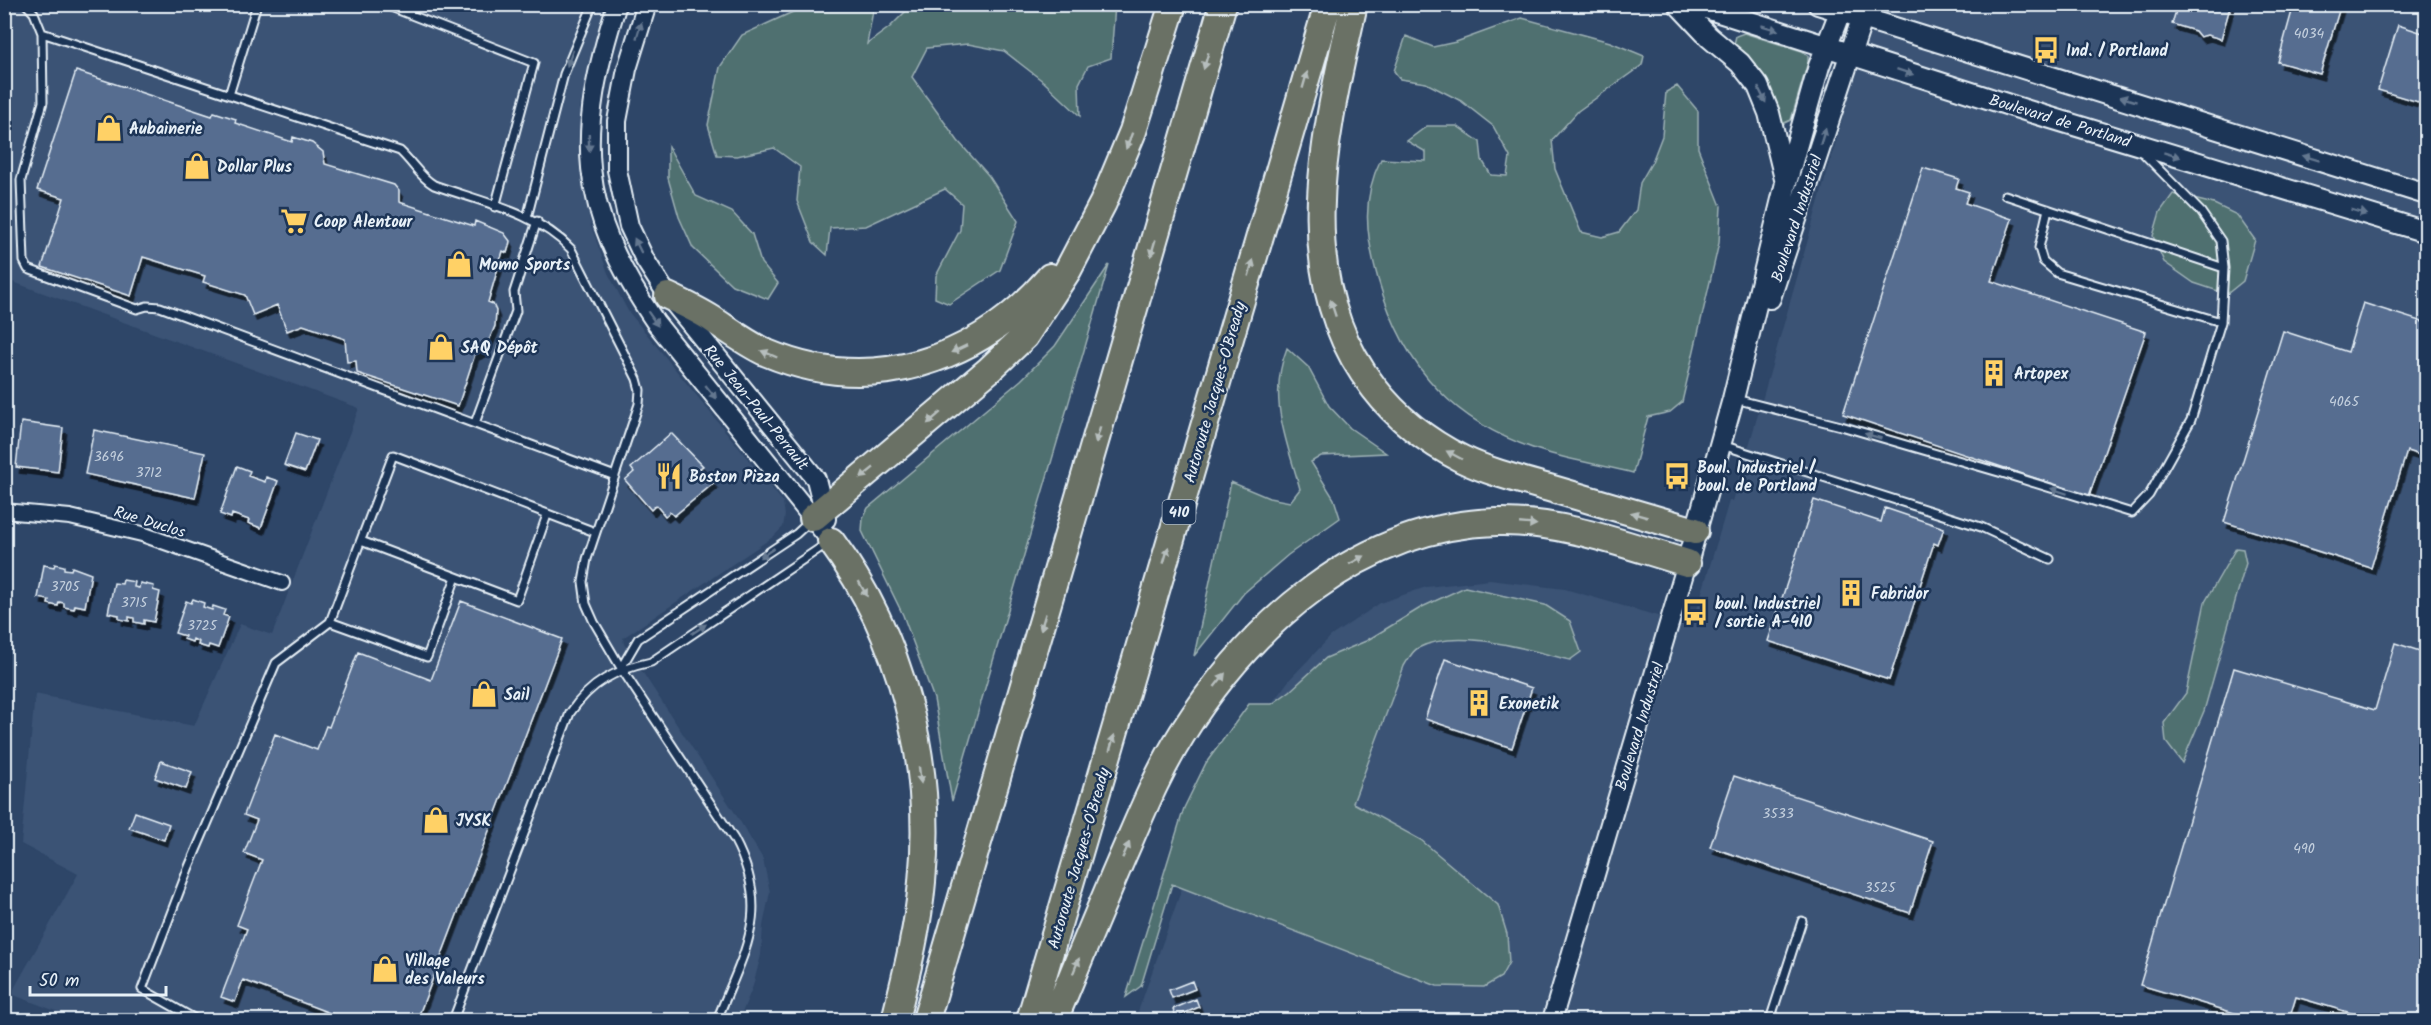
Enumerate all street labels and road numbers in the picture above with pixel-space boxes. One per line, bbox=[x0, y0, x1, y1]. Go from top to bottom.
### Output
street label: Boulevard de Portland bbox=[1986, 88, 2135, 155]
street label: Boulevard Industriel bbox=[1765, 151, 1830, 285]
street label: Autoroute Jacques-O'Bready bbox=[1178, 298, 1253, 486]
street label: Rue Jean-Paul-Perrault bbox=[697, 340, 815, 477]
street label: Rue Duclos bbox=[111, 500, 189, 545]
road number: 410 bbox=[1162, 500, 1196, 524]
street label: Boulevard Industriel bbox=[1609, 659, 1672, 794]
street label: Autoroute Jacques-O'Bready bbox=[1042, 764, 1117, 952]

